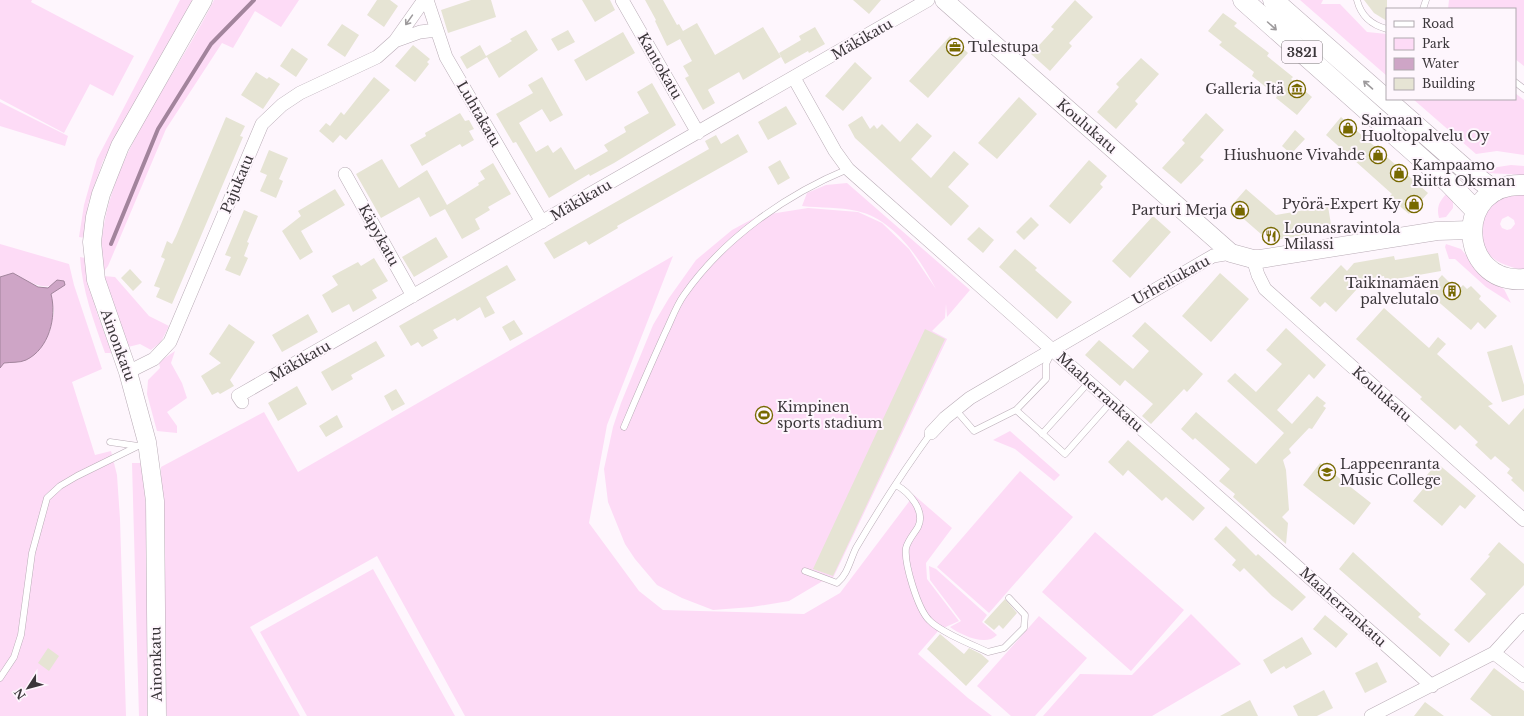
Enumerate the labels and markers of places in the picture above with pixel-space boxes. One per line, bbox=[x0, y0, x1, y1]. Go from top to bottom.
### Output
office icon: Tulestupa bbox=[945, 37, 965, 57]
place label: Tulestupa bbox=[968, 38, 1039, 56]
museum icon: Galleria Itä bbox=[1287, 79, 1307, 99]
place label: Galleria Itä bbox=[1205, 80, 1284, 98]
place label: Saimaan Huoltopalvelu Oy bbox=[1361, 111, 1489, 145]
shop icon: Saimaan Huoltopalvelu Oy bbox=[1338, 118, 1358, 138]
shop icon: Hiushuone Vivahde bbox=[1368, 145, 1388, 165]
place label: Hiushuone Vivahde bbox=[1223, 146, 1365, 164]
place label: Kampaamo Riitta Oksman bbox=[1412, 156, 1516, 190]
shop icon: Kampaamo Riitta Oksman bbox=[1389, 163, 1409, 183]
shop icon: Pyörä-Expert Ky bbox=[1404, 194, 1424, 214]
place label: Pyörä-Expert Ky bbox=[1282, 195, 1401, 213]
shop icon: Parturi Merja bbox=[1230, 200, 1250, 220]
place label: Parturi Merja bbox=[1131, 201, 1227, 219]
place label: Lounasravintola Milassi bbox=[1284, 219, 1401, 253]
restaurant icon: Lounasravintola Milassi bbox=[1261, 226, 1281, 246]
place label: Taikinamäen palvelutalo bbox=[1345, 274, 1439, 308]
building icon: Taikinamäen palvelutalo bbox=[1442, 281, 1462, 301]
place label: Kimpinen sports stadium bbox=[777, 398, 882, 432]
sports icon: Kimpinen sports stadium bbox=[754, 405, 774, 425]
place label: Lappeenranta Music College bbox=[1340, 455, 1441, 489]
school or university icon: Lappeenranta Music College bbox=[1317, 462, 1337, 482]

